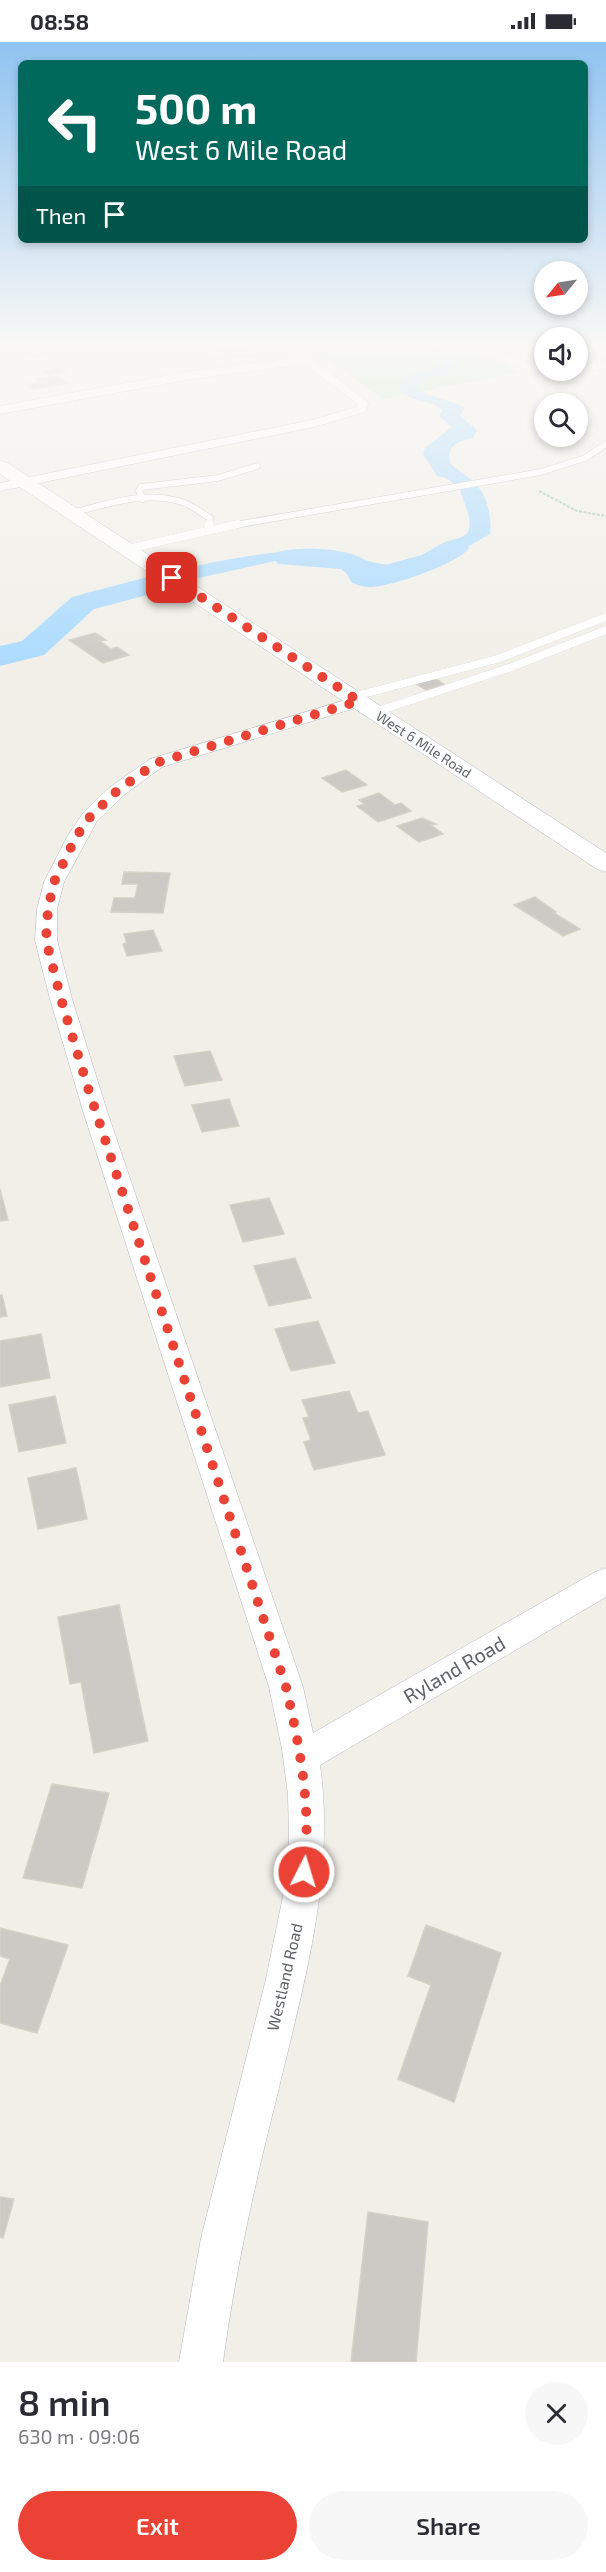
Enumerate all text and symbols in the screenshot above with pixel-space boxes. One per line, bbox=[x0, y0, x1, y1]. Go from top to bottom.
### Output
text: 08:58 bbox=[30, 8, 89, 34]
text: 500 m bbox=[135, 82, 257, 132]
icon: left bbox=[36, 84, 114, 162]
text: West 6 Mile Road bbox=[135, 133, 347, 165]
icon: arrive bbox=[98, 198, 131, 231]
text: Then bbox=[36, 202, 86, 228]
north arrow bbox=[534, 261, 588, 315]
map controls bbox=[534, 261, 588, 447]
button: sound bbox=[534, 327, 588, 381]
button: search bbox=[534, 393, 588, 447]
pin bbox=[146, 552, 197, 603]
icon: arrive bbox=[155, 561, 188, 594]
street label: West 6 Mile Road bbox=[373, 707, 475, 781]
street label: Ryland Road bbox=[399, 1630, 509, 1708]
position arrow bbox=[272, 1840, 336, 1904]
street label: Westland Road bbox=[262, 1921, 306, 2033]
text: 8 min bbox=[18, 2380, 111, 2423]
button: close bbox=[525, 2382, 588, 2445]
text: 630 m · 09:06 bbox=[18, 2424, 140, 2448]
button: Exit bbox=[18, 2491, 297, 2560]
button: Share bbox=[309, 2491, 588, 2560]

